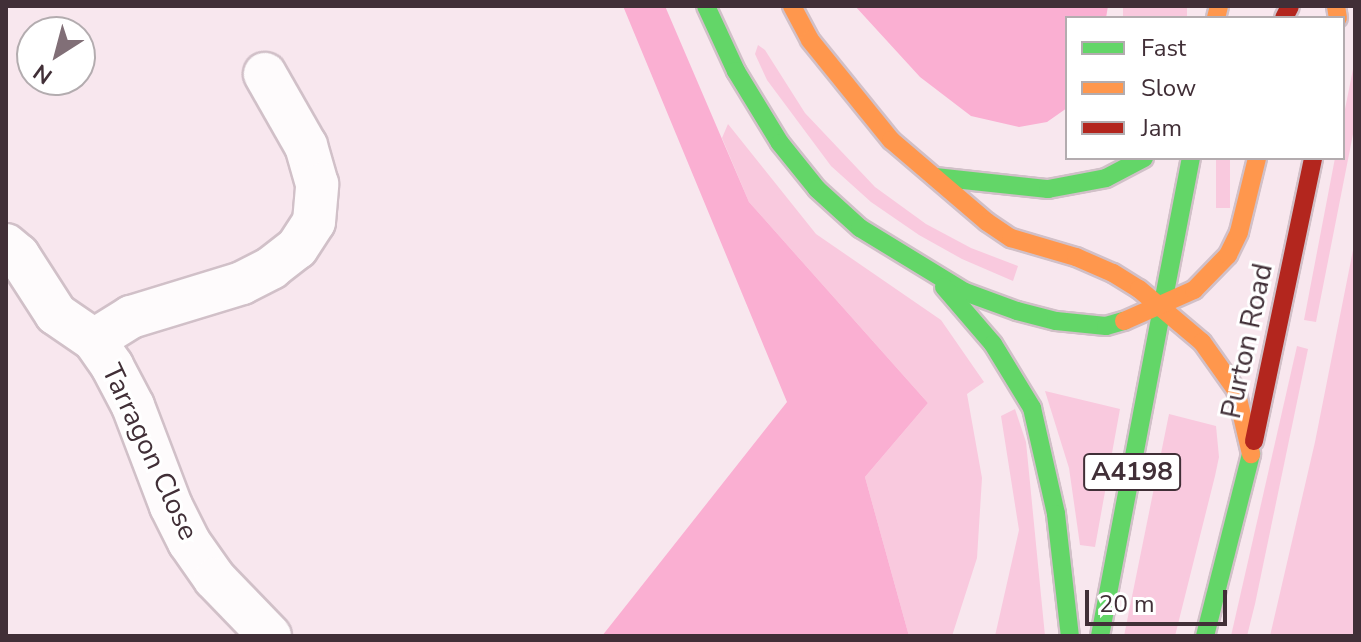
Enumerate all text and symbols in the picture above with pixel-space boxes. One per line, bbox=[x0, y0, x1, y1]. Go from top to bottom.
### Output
north arrow bbox=[16, 16, 96, 96]
legend bbox=[1065, 16, 1345, 160]
text: Fast bbox=[1141, 32, 1186, 64]
text: N bbox=[28, 57, 59, 91]
text: Slow bbox=[1141, 72, 1196, 104]
text: Jam bbox=[1141, 112, 1182, 144]
street label: Purton Road bbox=[1214, 260, 1280, 422]
street label: Tarragon Close bbox=[95, 359, 205, 545]
road number: A4198 bbox=[1082, 450, 1182, 494]
scale bar bbox=[1089, 574, 1231, 624]
text: 20 m bbox=[1099, 588, 1155, 620]

